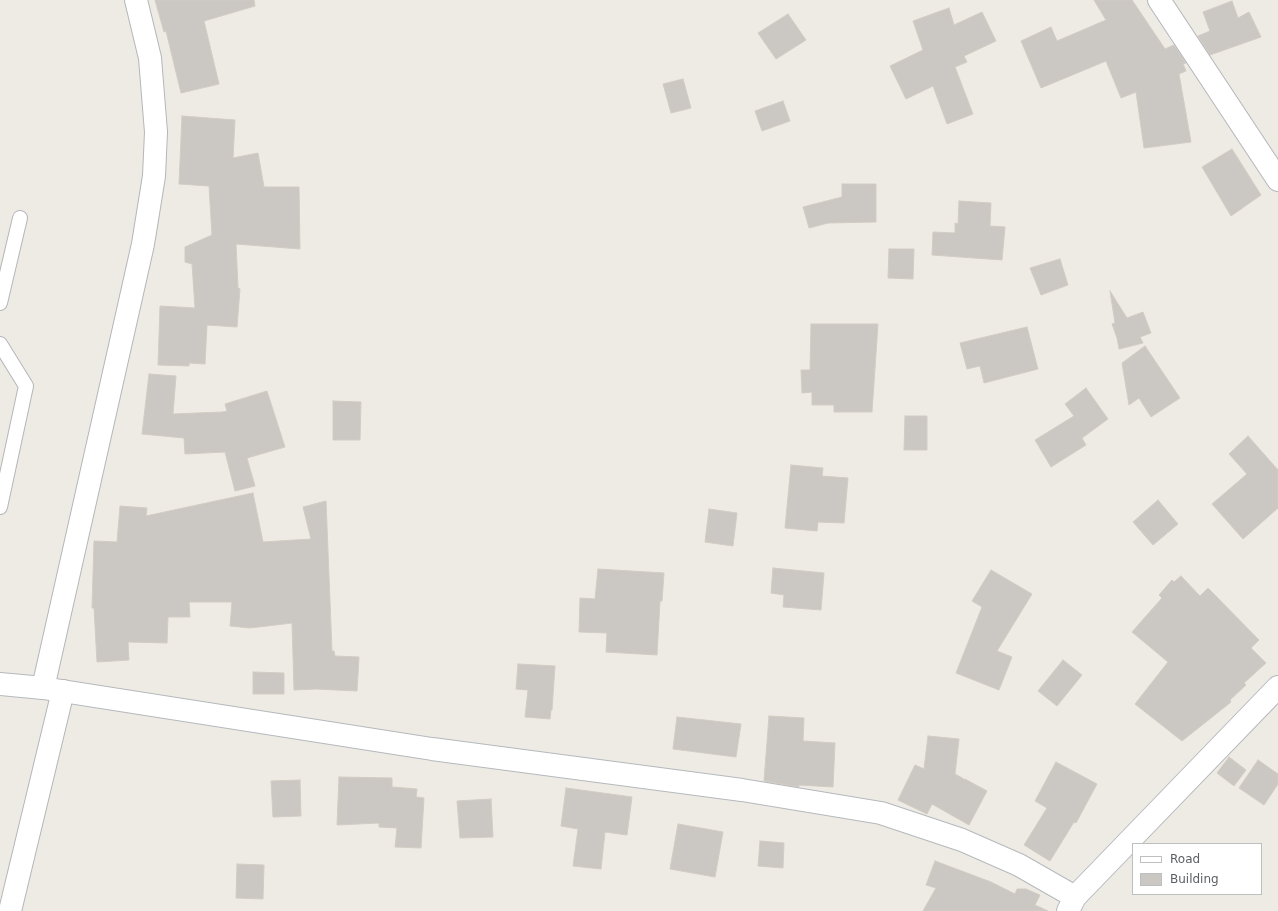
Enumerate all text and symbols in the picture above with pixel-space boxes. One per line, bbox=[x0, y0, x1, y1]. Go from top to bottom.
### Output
legend bbox=[1132, 843, 1262, 895]
text: Road bbox=[1170, 852, 1200, 866]
text: Building bbox=[1170, 872, 1219, 886]

